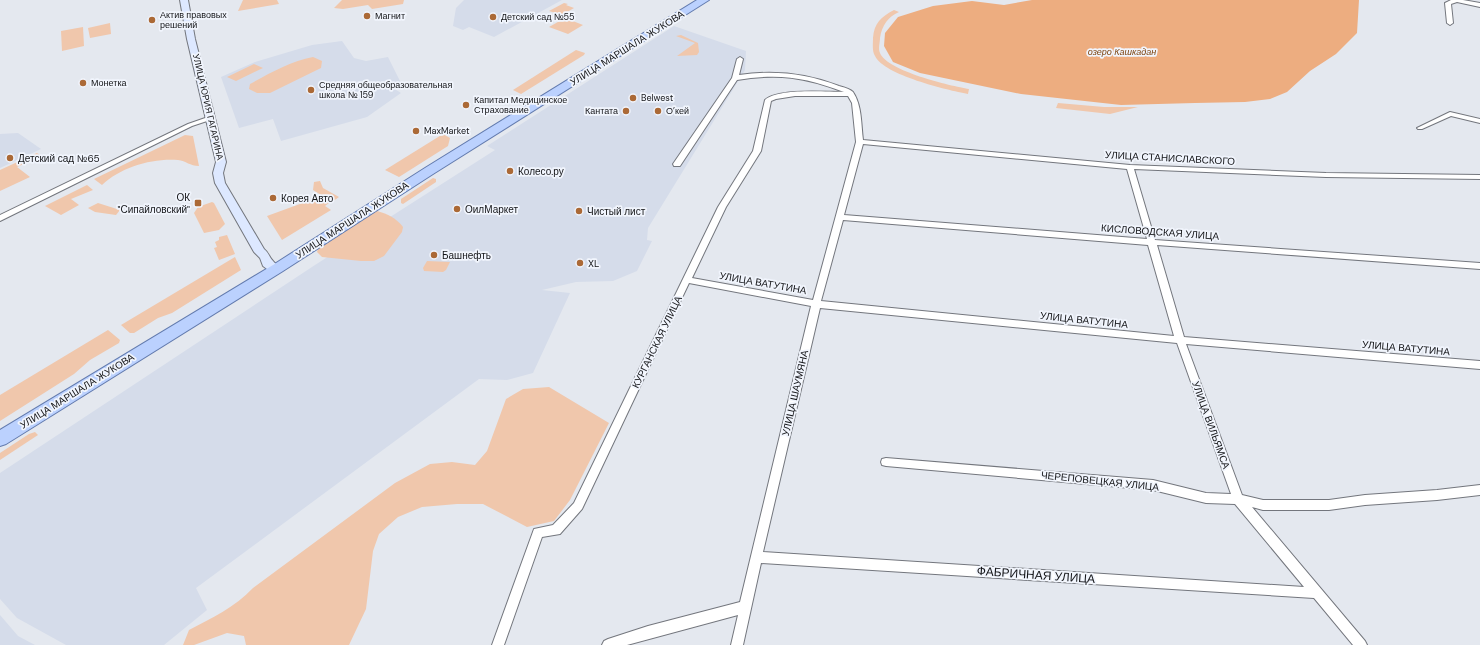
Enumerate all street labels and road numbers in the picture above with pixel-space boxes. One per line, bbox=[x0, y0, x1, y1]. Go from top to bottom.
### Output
street label: УЛИЦА МАРШАЛА ЖУКОВА bbox=[567, 7, 687, 89]
street label: УЛИЦА ЮРИЯ ГАГАРИНА bbox=[190, 53, 226, 161]
street label: УЛИЦА СТАНИСЛАВСКОГО bbox=[1105, 148, 1235, 168]
street label: УЛИЦА МАРШАЛА ЖУКОВА bbox=[293, 178, 411, 262]
street label: КИСЛОВОДСКАЯ УЛИЦА bbox=[1101, 221, 1220, 243]
street label: УЛИЦА ВАТУТИНА bbox=[718, 269, 808, 297]
street label: КУРГАНСКАЯ УЛИЦА bbox=[629, 293, 685, 390]
street label: УЛИЦА ВАТУТИНА bbox=[1039, 309, 1129, 331]
street label: УЛИЦА ВАТУТИНА bbox=[1361, 338, 1451, 358]
street label: УЛИЦА ШАУМЯНА bbox=[779, 349, 811, 437]
street label: УЛИЦА МАРШАЛА ЖУКОВА bbox=[17, 350, 137, 432]
street label: УЛИЦА ВИЛЬЯМСА bbox=[1189, 379, 1233, 471]
street label: ЧЕРЕПОВЕЦКАЯ УЛИЦА bbox=[1040, 468, 1160, 494]
street label: ФАБРИЧНАЯ УЛИЦА bbox=[976, 563, 1096, 587]

